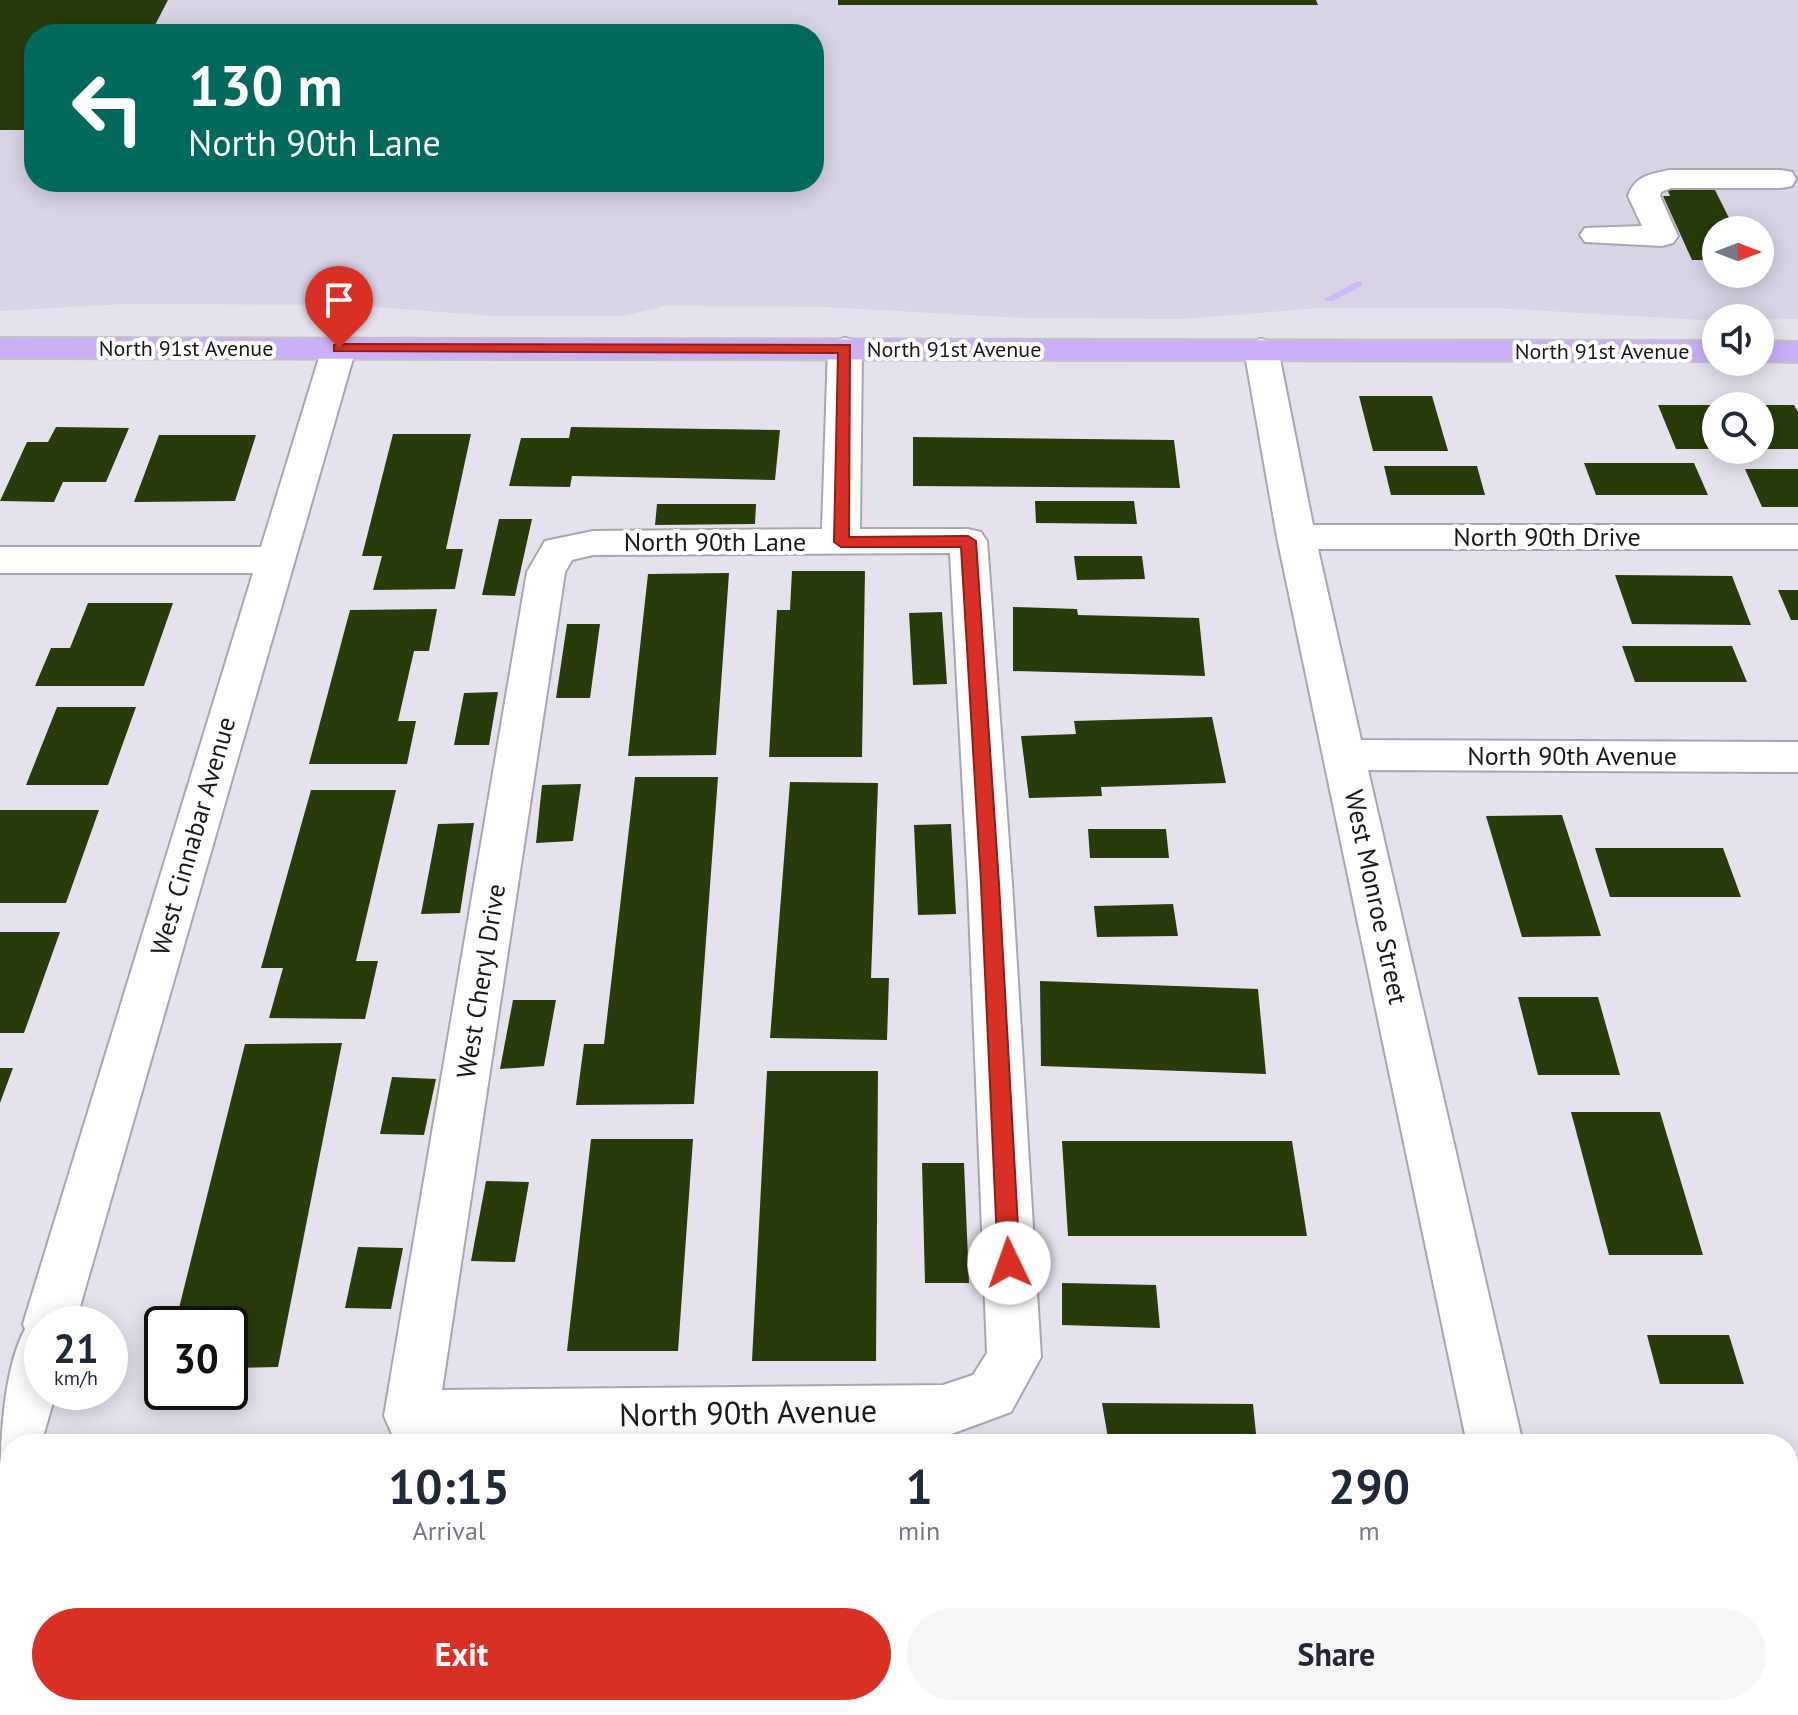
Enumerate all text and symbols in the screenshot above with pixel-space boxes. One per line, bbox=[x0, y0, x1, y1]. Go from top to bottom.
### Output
text: 130 m bbox=[188, 49, 343, 121]
icon: left bbox=[56, 56, 160, 160]
text: North 90th Lane bbox=[188, 119, 441, 166]
north arrow bbox=[1702, 216, 1774, 288]
map controls bbox=[1702, 216, 1774, 464]
pin bbox=[305, 266, 373, 348]
icon: arrive bbox=[317, 278, 361, 322]
button: sound bbox=[1702, 304, 1774, 376]
street label: North 91st Avenue bbox=[99, 334, 273, 362]
street label: North 91st Avenue bbox=[867, 335, 1041, 363]
street label: North 91st Avenue bbox=[1515, 337, 1689, 365]
button: search bbox=[1702, 392, 1774, 464]
street label: North 90th Drive bbox=[1453, 520, 1641, 553]
street label: North 90th Lane bbox=[624, 525, 806, 558]
street label: West Cinnabar Avenue bbox=[143, 713, 242, 959]
street label: North 90th Avenue bbox=[1467, 739, 1677, 772]
street label: West Monroe Street bbox=[1338, 787, 1415, 1007]
street label: West Cheryl Drive bbox=[449, 881, 512, 1080]
position arrow bbox=[967, 1221, 1051, 1305]
speed limit sign: 30 bbox=[144, 1306, 248, 1410]
text: 21 bbox=[53, 1322, 99, 1374]
text: km/h bbox=[54, 1365, 98, 1391]
street label: North 90th Avenue bbox=[619, 1389, 877, 1435]
text: 10:15 bbox=[388, 1455, 510, 1517]
text: 1 bbox=[905, 1455, 933, 1517]
text: 290 bbox=[1328, 1455, 1410, 1517]
text: Arrival bbox=[413, 1514, 485, 1547]
text: min bbox=[898, 1514, 940, 1547]
text: m bbox=[1359, 1514, 1380, 1547]
button: Exit bbox=[32, 1608, 891, 1700]
button: Share bbox=[907, 1608, 1766, 1700]

